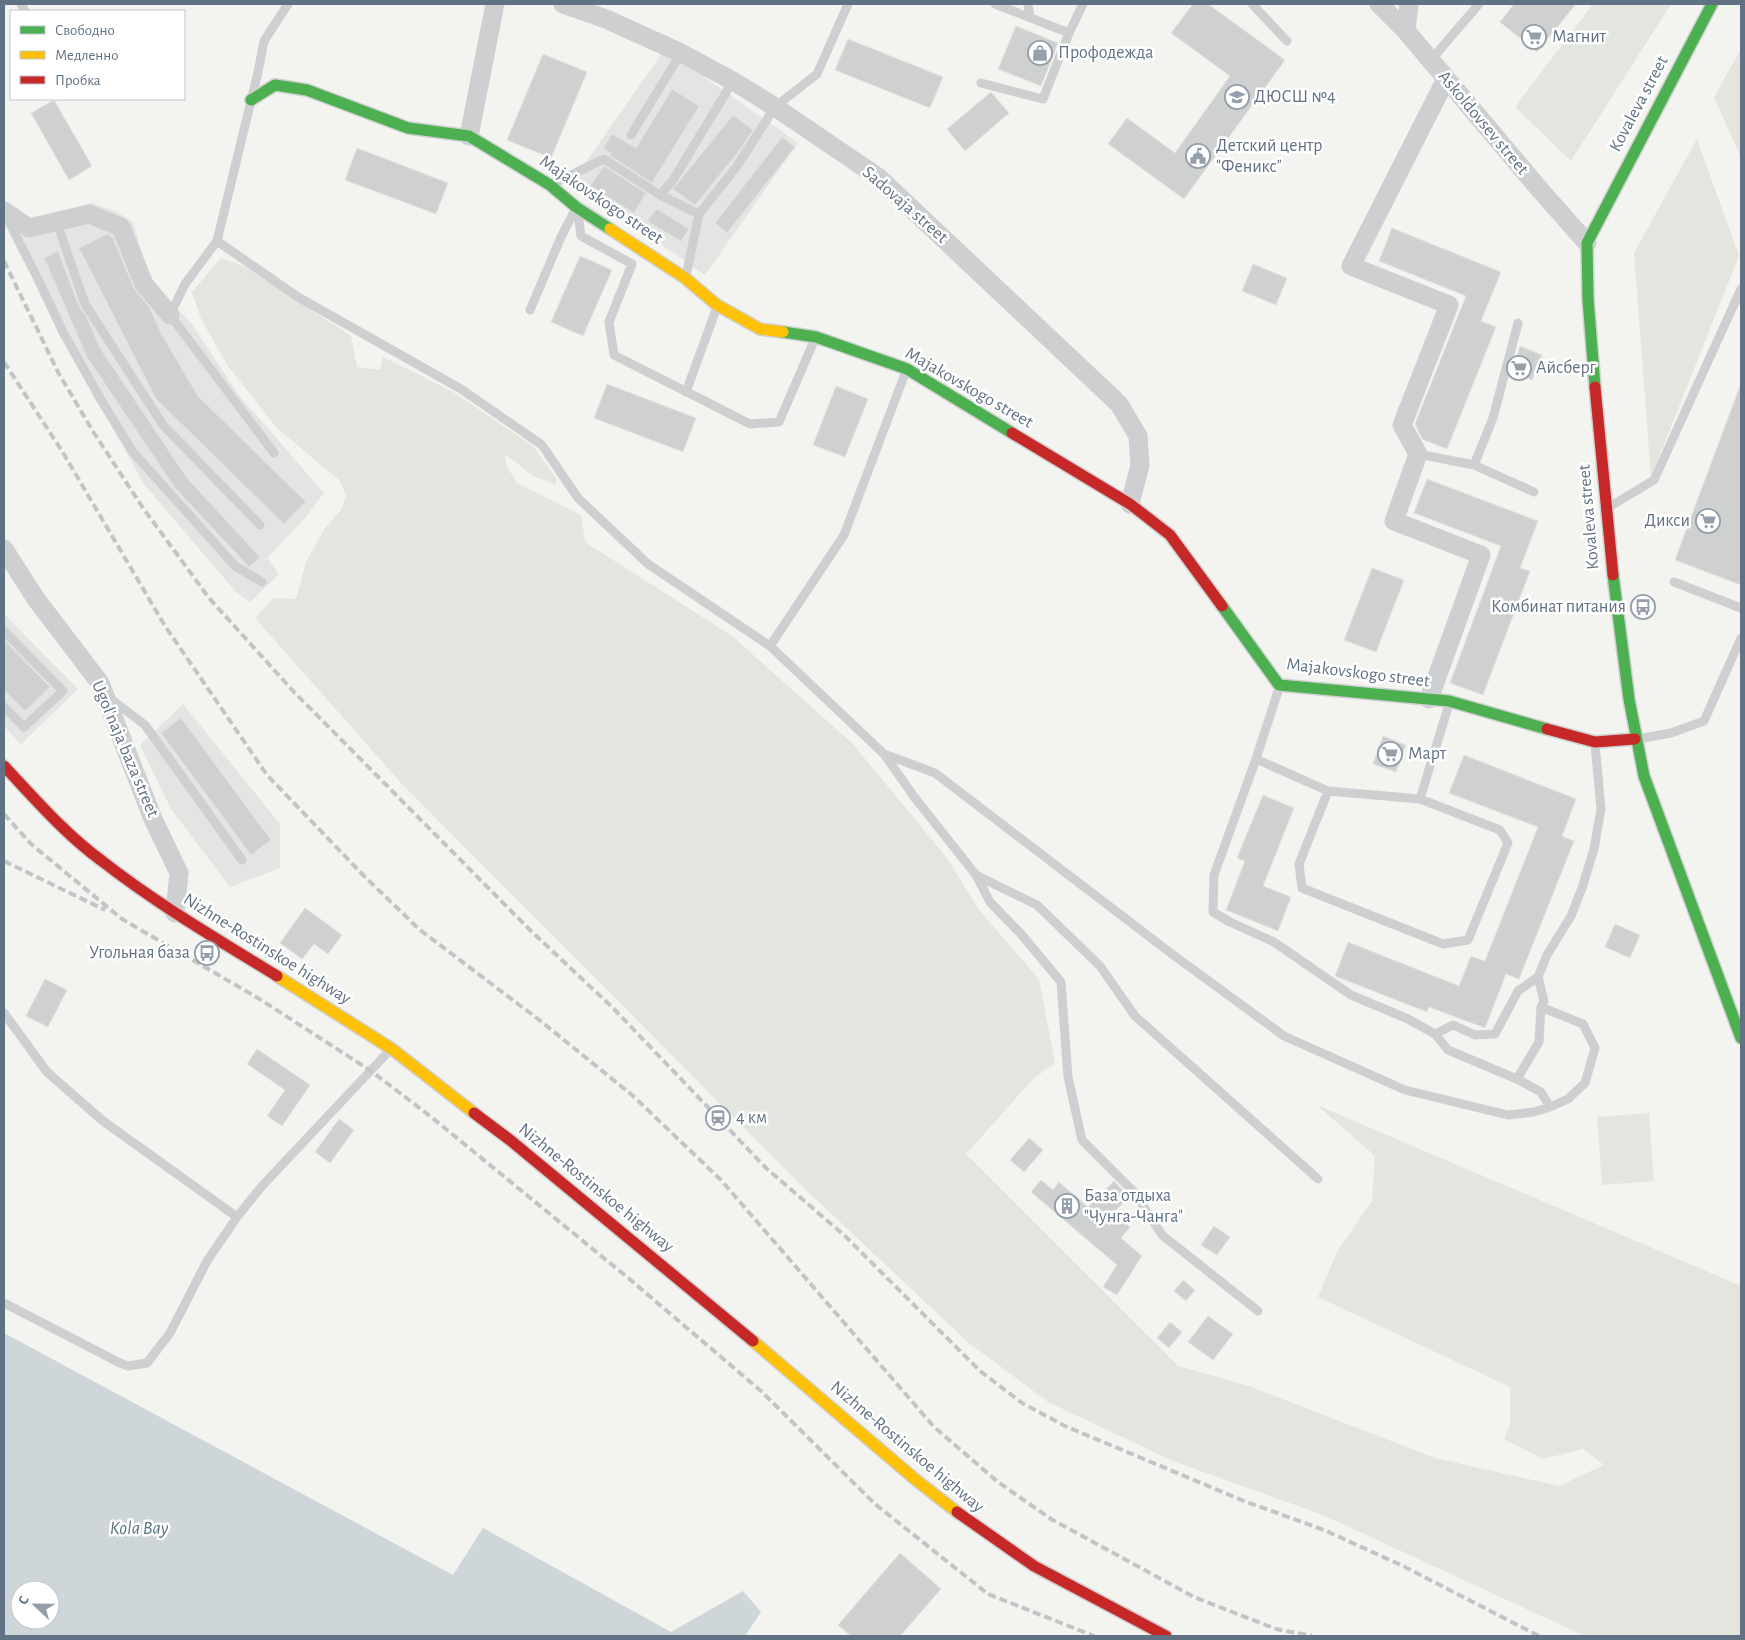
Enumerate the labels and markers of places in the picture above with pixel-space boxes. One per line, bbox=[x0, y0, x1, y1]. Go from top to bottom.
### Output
supermarket icon: Магнит bbox=[1521, 24, 1547, 50]
place label: Магнит bbox=[1552, 28, 1607, 46]
shop icon: Профодежда bbox=[1027, 40, 1053, 66]
place label: Профодежда bbox=[1058, 44, 1153, 62]
school or university icon: ДЮСШ №4 bbox=[1224, 84, 1250, 110]
place label: ДЮСШ №4 bbox=[1254, 88, 1336, 106]
place label: Детский центр "Феникс" bbox=[1216, 137, 1322, 176]
public building icon: Детский центр "Феникс" bbox=[1185, 143, 1211, 169]
supermarket icon: Айсберг bbox=[1506, 355, 1532, 381]
place label: Айсберг bbox=[1536, 358, 1596, 377]
supermarket icon: Дикси bbox=[1695, 508, 1721, 534]
place label: Дикси bbox=[1645, 512, 1690, 530]
bus stop icon: Комбинат питания bbox=[1630, 594, 1656, 620]
place label: Комбинат питания bbox=[1491, 597, 1626, 616]
supermarket icon: Март bbox=[1377, 741, 1403, 767]
place label: Март bbox=[1408, 745, 1447, 763]
bus stop icon: Угольная база bbox=[194, 940, 220, 966]
place label: Угольная база bbox=[89, 943, 190, 962]
station icon: 4 км bbox=[705, 1105, 731, 1131]
place label: 4 км bbox=[736, 1109, 767, 1127]
place label: База отдыха "Чунга-Чанга" bbox=[1084, 1187, 1183, 1226]
building icon: База отдыха "Чунга-Чанга" bbox=[1054, 1193, 1080, 1219]

